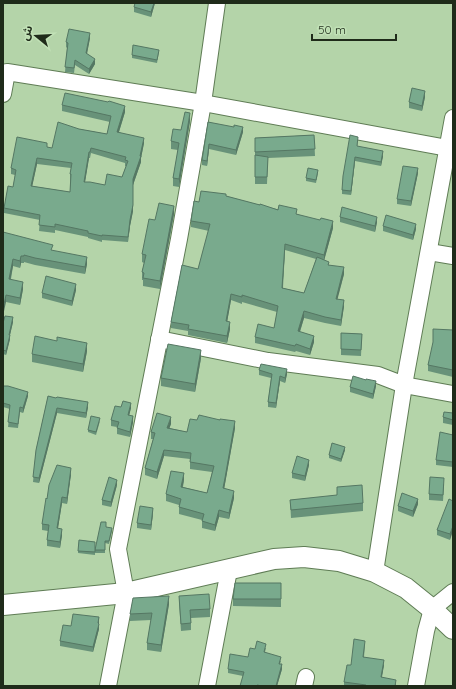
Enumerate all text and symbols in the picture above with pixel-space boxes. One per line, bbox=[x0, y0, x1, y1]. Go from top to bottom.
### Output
north arrow bbox=[16, 16, 56, 56]
scale bar bbox=[312, 16, 396, 42]
text: 50 m bbox=[318, 22, 346, 37]
text: ش bbox=[18, 24, 35, 42]

